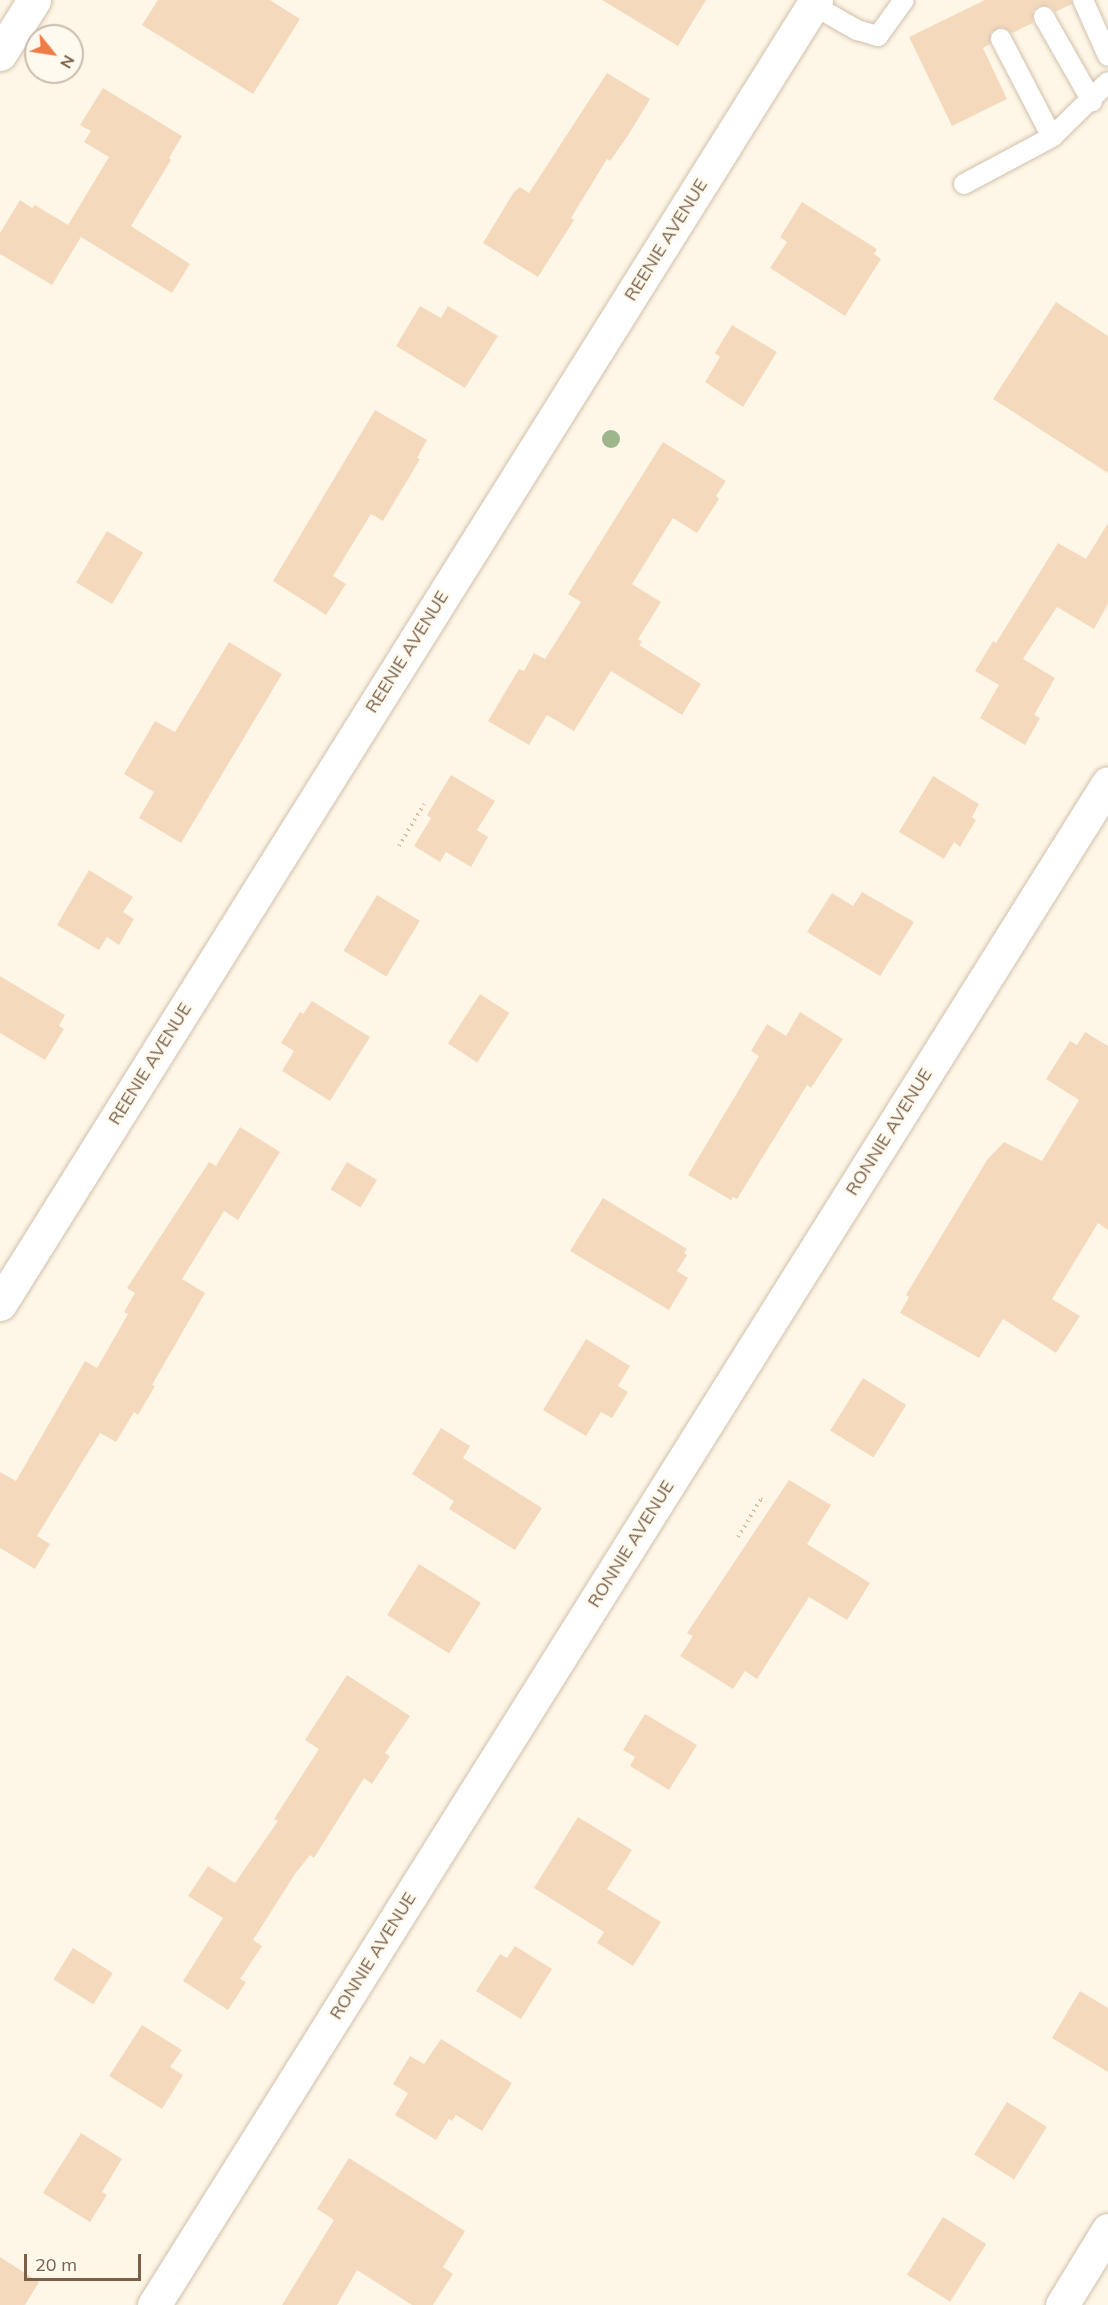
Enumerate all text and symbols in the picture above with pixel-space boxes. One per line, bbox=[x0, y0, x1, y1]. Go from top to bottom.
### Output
north arrow bbox=[24, 24, 84, 84]
text: N bbox=[56, 52, 80, 72]
street label: REENIE AVENUE bbox=[620, 175, 712, 305]
street label: REENIE AVENUE bbox=[361, 587, 453, 717]
street label: REENIE AVENUE bbox=[104, 999, 196, 1129]
street label: RONNIE AVENUE bbox=[841, 1065, 937, 1199]
street label: RONNIE AVENUE bbox=[583, 1477, 679, 1611]
street label: RONNIE AVENUE bbox=[325, 1889, 421, 2023]
scale bar bbox=[27, 2242, 144, 2280]
text: 20 m bbox=[35, 2253, 77, 2276]

